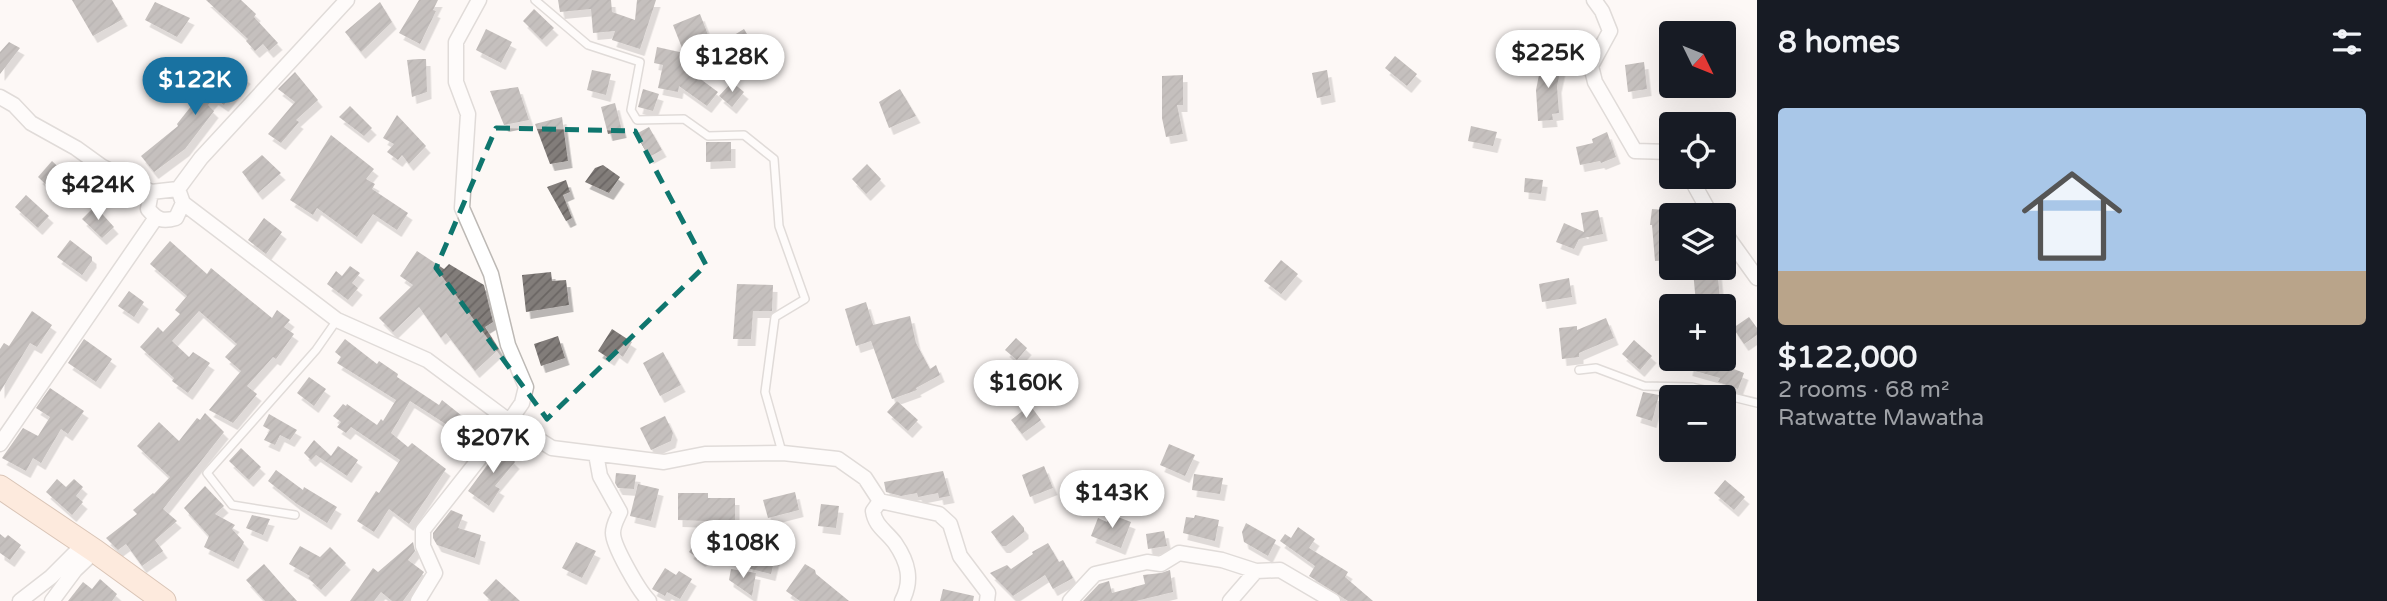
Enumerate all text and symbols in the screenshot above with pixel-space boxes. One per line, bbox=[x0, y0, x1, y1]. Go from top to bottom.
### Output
north arrow bbox=[1659, 21, 1736, 98]
map controls bbox=[1659, 21, 1736, 462]
icon: filters bbox=[2328, 23, 2366, 61]
text: 8 homes bbox=[1778, 24, 1900, 61]
pin: $225K bbox=[1499, 31, 1597, 90]
pin: $128K bbox=[683, 34, 781, 94]
text: $225K bbox=[1512, 39, 1584, 67]
text: $128K bbox=[696, 43, 768, 71]
pin: $122K bbox=[146, 58, 244, 117]
text: $122K bbox=[159, 66, 231, 94]
button: locate bbox=[1659, 112, 1736, 189]
icon: home bbox=[2009, 153, 2135, 279]
pin: $424K bbox=[49, 162, 147, 222]
text: $424K bbox=[62, 171, 134, 199]
button: layers bbox=[1659, 203, 1736, 280]
button: + bbox=[1659, 294, 1736, 371]
text: $122,000 bbox=[1778, 339, 1917, 376]
pin: $160K bbox=[977, 360, 1075, 420]
text: $160K bbox=[990, 369, 1062, 397]
text: 2 rooms · 68 m² bbox=[1778, 376, 1949, 404]
button: − bbox=[1659, 385, 1736, 462]
text: Ratwatte Mawatha bbox=[1778, 404, 1984, 432]
pin: $207K bbox=[444, 416, 542, 475]
text: $207K bbox=[457, 424, 529, 452]
pin: $143K bbox=[1063, 470, 1161, 530]
text: $143K bbox=[1076, 479, 1148, 507]
pin: $108K bbox=[694, 520, 792, 580]
text: $108K bbox=[707, 529, 779, 557]

